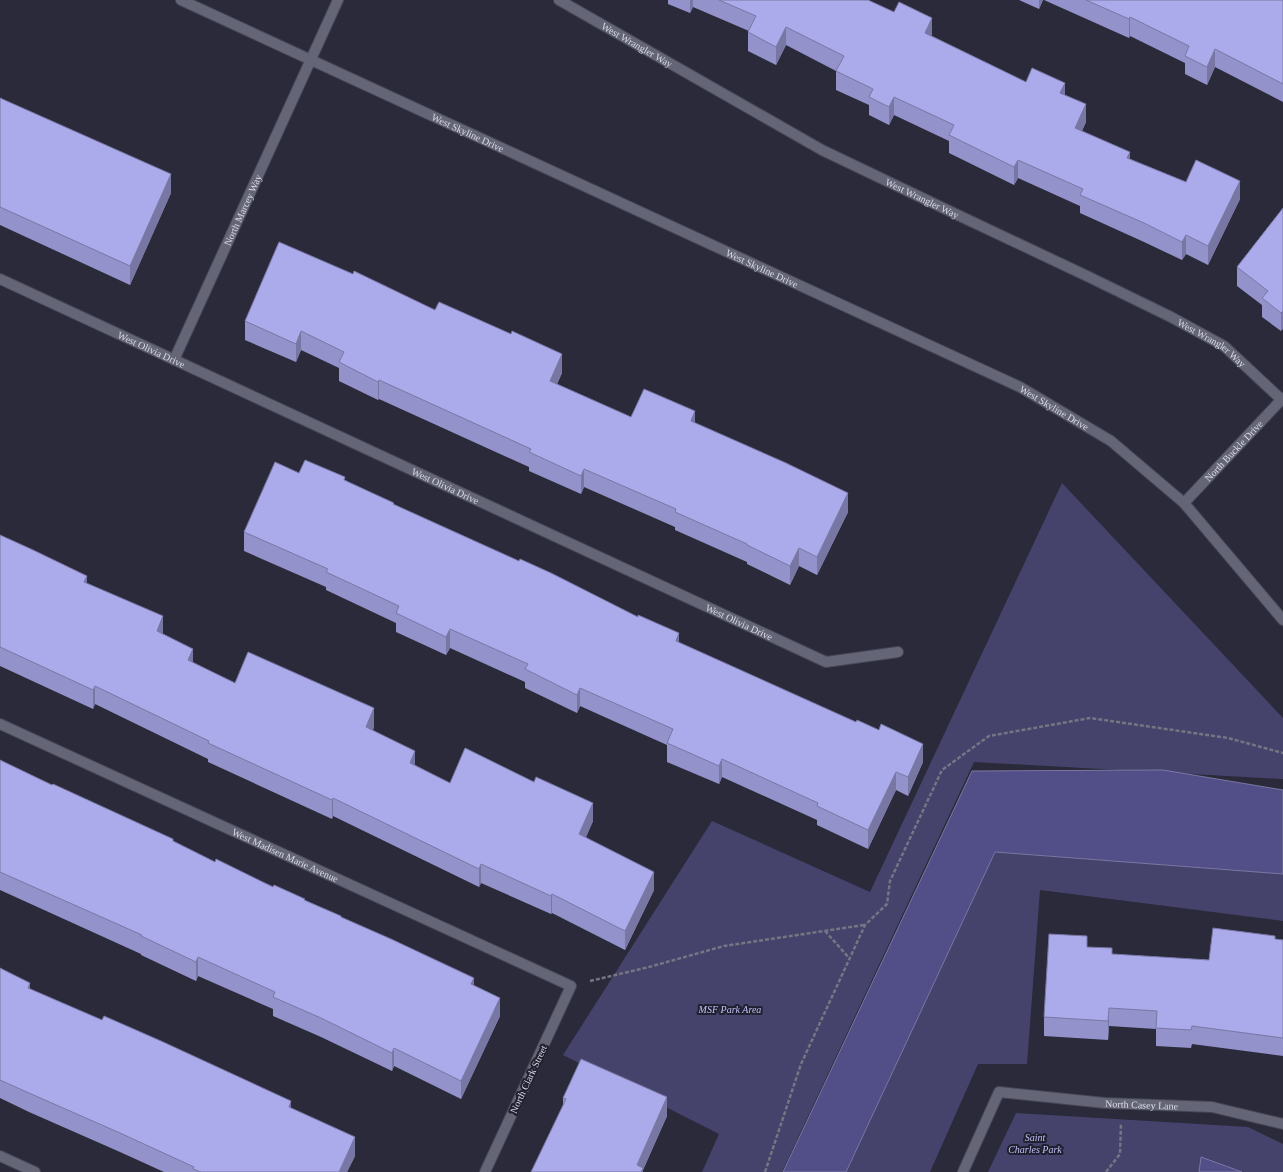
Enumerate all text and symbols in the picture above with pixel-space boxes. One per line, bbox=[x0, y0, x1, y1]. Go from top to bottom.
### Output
street label: West Wrangler Way bbox=[599, 20, 674, 70]
street label: West Skyline Drive bbox=[430, 111, 506, 154]
street label: North Marcey Way bbox=[222, 173, 264, 247]
street label: West Wrangler Way bbox=[884, 176, 961, 221]
street label: West Skyline Drive bbox=[724, 247, 800, 290]
street label: West Wrangler Way bbox=[1175, 317, 1248, 369]
street label: West Olivia Drive bbox=[116, 329, 187, 370]
street label: West Skyline Drive bbox=[1018, 383, 1091, 433]
street label: North Buckle Drive bbox=[1202, 418, 1265, 484]
street label: West Olivia Drive bbox=[410, 466, 481, 506]
street label: West Olivia Drive bbox=[704, 602, 775, 643]
street label: West Madisen Marie Avenue bbox=[230, 826, 340, 885]
park label: MSF Park Area bbox=[698, 1004, 761, 1015]
street label: North Clark Street bbox=[508, 1043, 549, 1115]
street label: North Casey Lane bbox=[1105, 1098, 1179, 1112]
park label: Saint Charles Park bbox=[1008, 1132, 1062, 1155]

